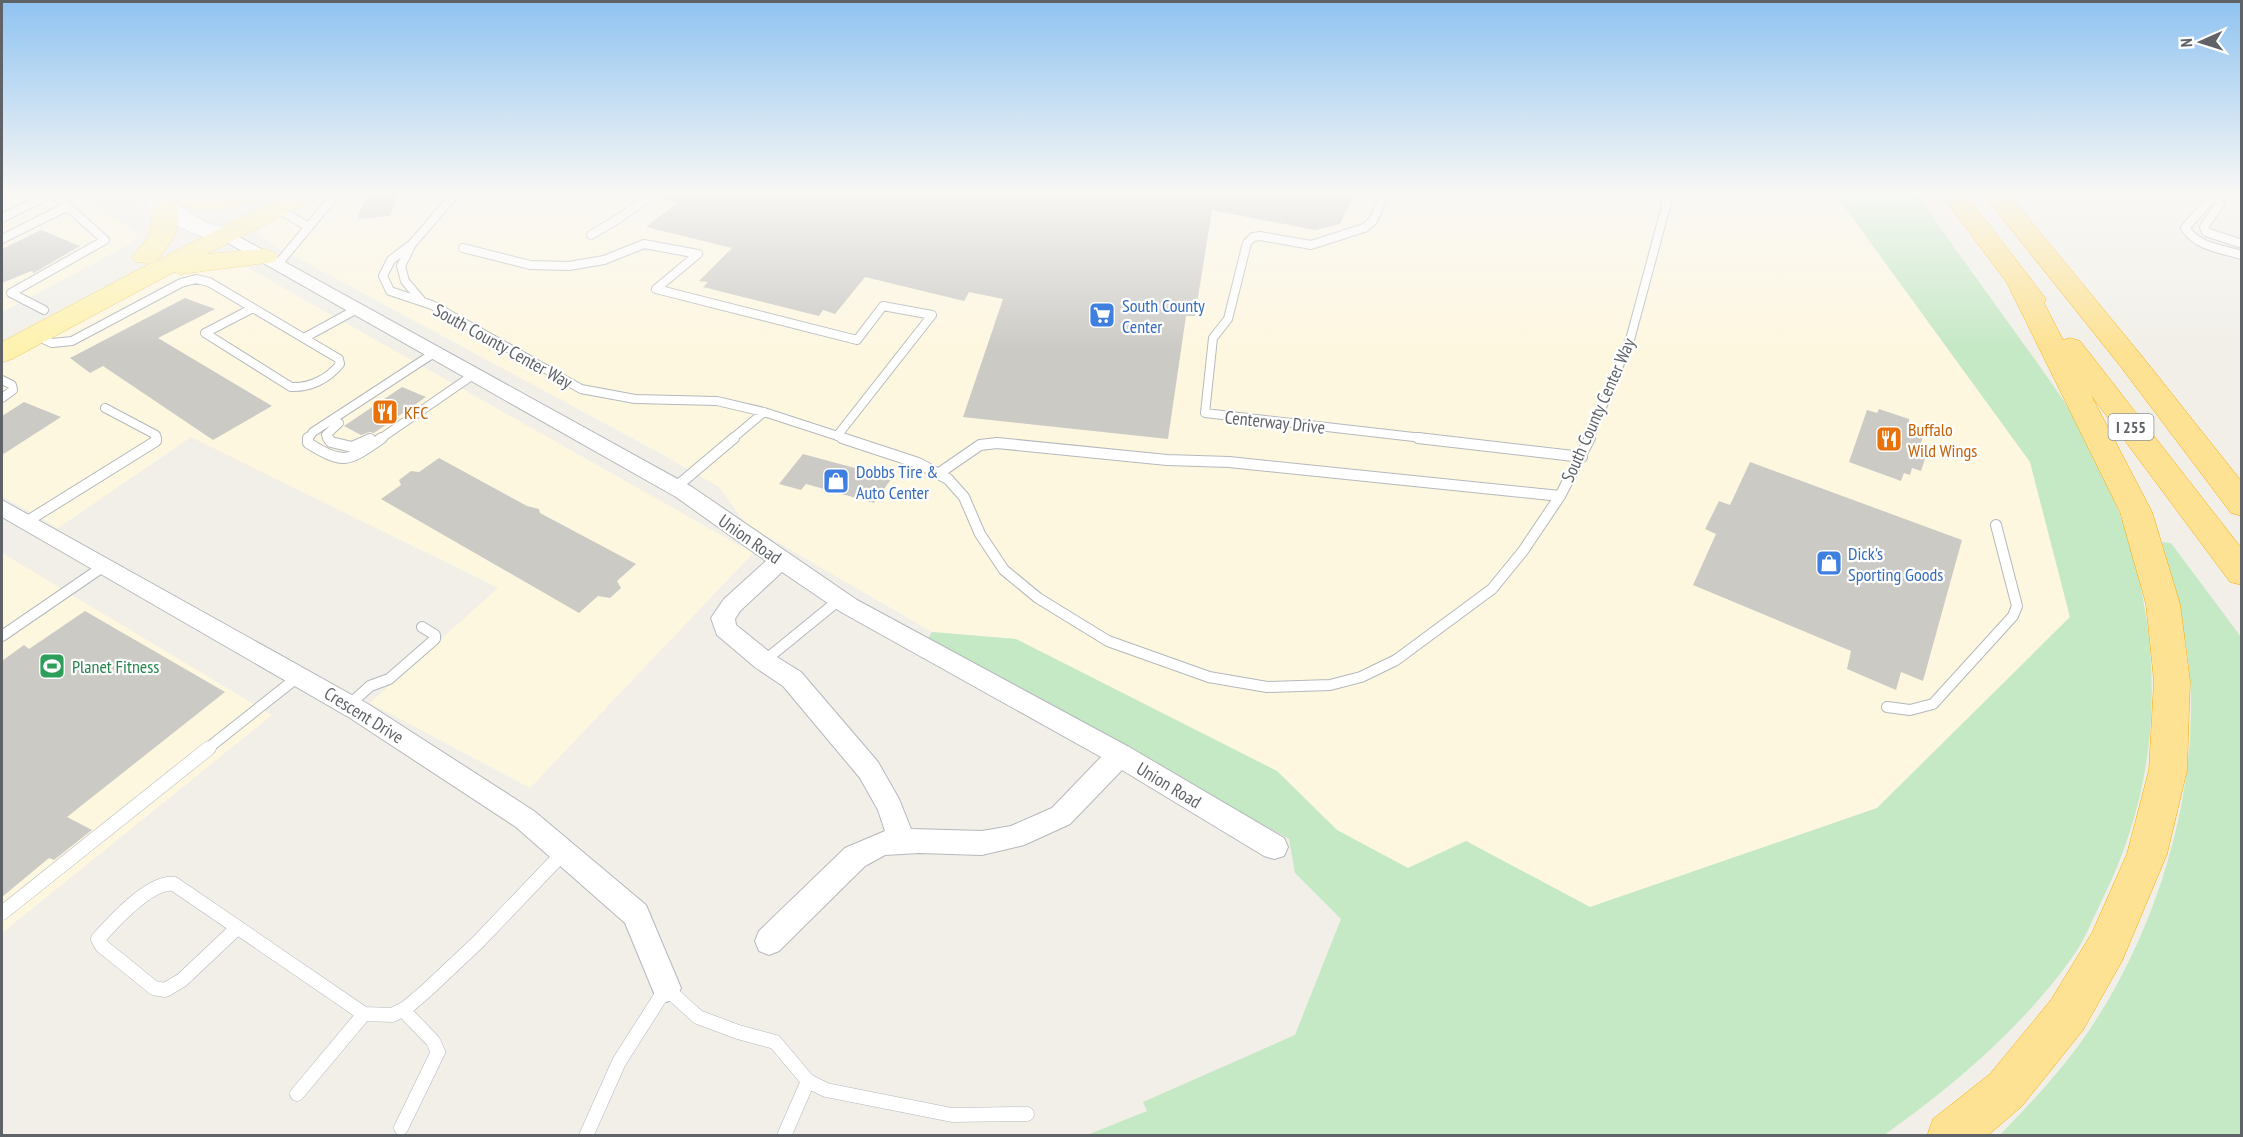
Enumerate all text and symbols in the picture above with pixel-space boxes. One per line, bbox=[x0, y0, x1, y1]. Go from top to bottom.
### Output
north arrow bbox=[2171, 12, 2231, 72]
text: N bbox=[2176, 38, 2196, 48]
place label: South County Center bbox=[1122, 294, 1205, 338]
street label: South County Center Way bbox=[429, 298, 577, 394]
supermarket icon: South County Center bbox=[1087, 300, 1117, 330]
street label: South County Center Way bbox=[1556, 334, 1640, 486]
restaurant icon: KFC bbox=[370, 397, 400, 427]
place label: KFC bbox=[404, 401, 429, 424]
street label: Centerway Drive bbox=[1224, 405, 1326, 439]
road number: I 255 bbox=[2108, 414, 2154, 440]
place label: Buffalo Wild Wings bbox=[1908, 418, 1977, 462]
restaurant icon: Buffalo Wild Wings bbox=[1874, 424, 1904, 454]
place label: Dobbs Tire & Auto Center bbox=[856, 460, 938, 504]
shop icon: Dobbs Tire & Auto Center bbox=[821, 466, 851, 496]
street label: Union Road bbox=[714, 509, 786, 569]
place label: Dick's Sporting Goods bbox=[1848, 542, 1943, 586]
shop icon: Dick's Sporting Goods bbox=[1814, 548, 1844, 578]
sports icon: Planet Fitness bbox=[37, 651, 67, 681]
place label: Planet Fitness bbox=[72, 655, 159, 678]
street label: Crescent Drive bbox=[320, 682, 408, 748]
street label: Union Road bbox=[1132, 757, 1206, 813]

